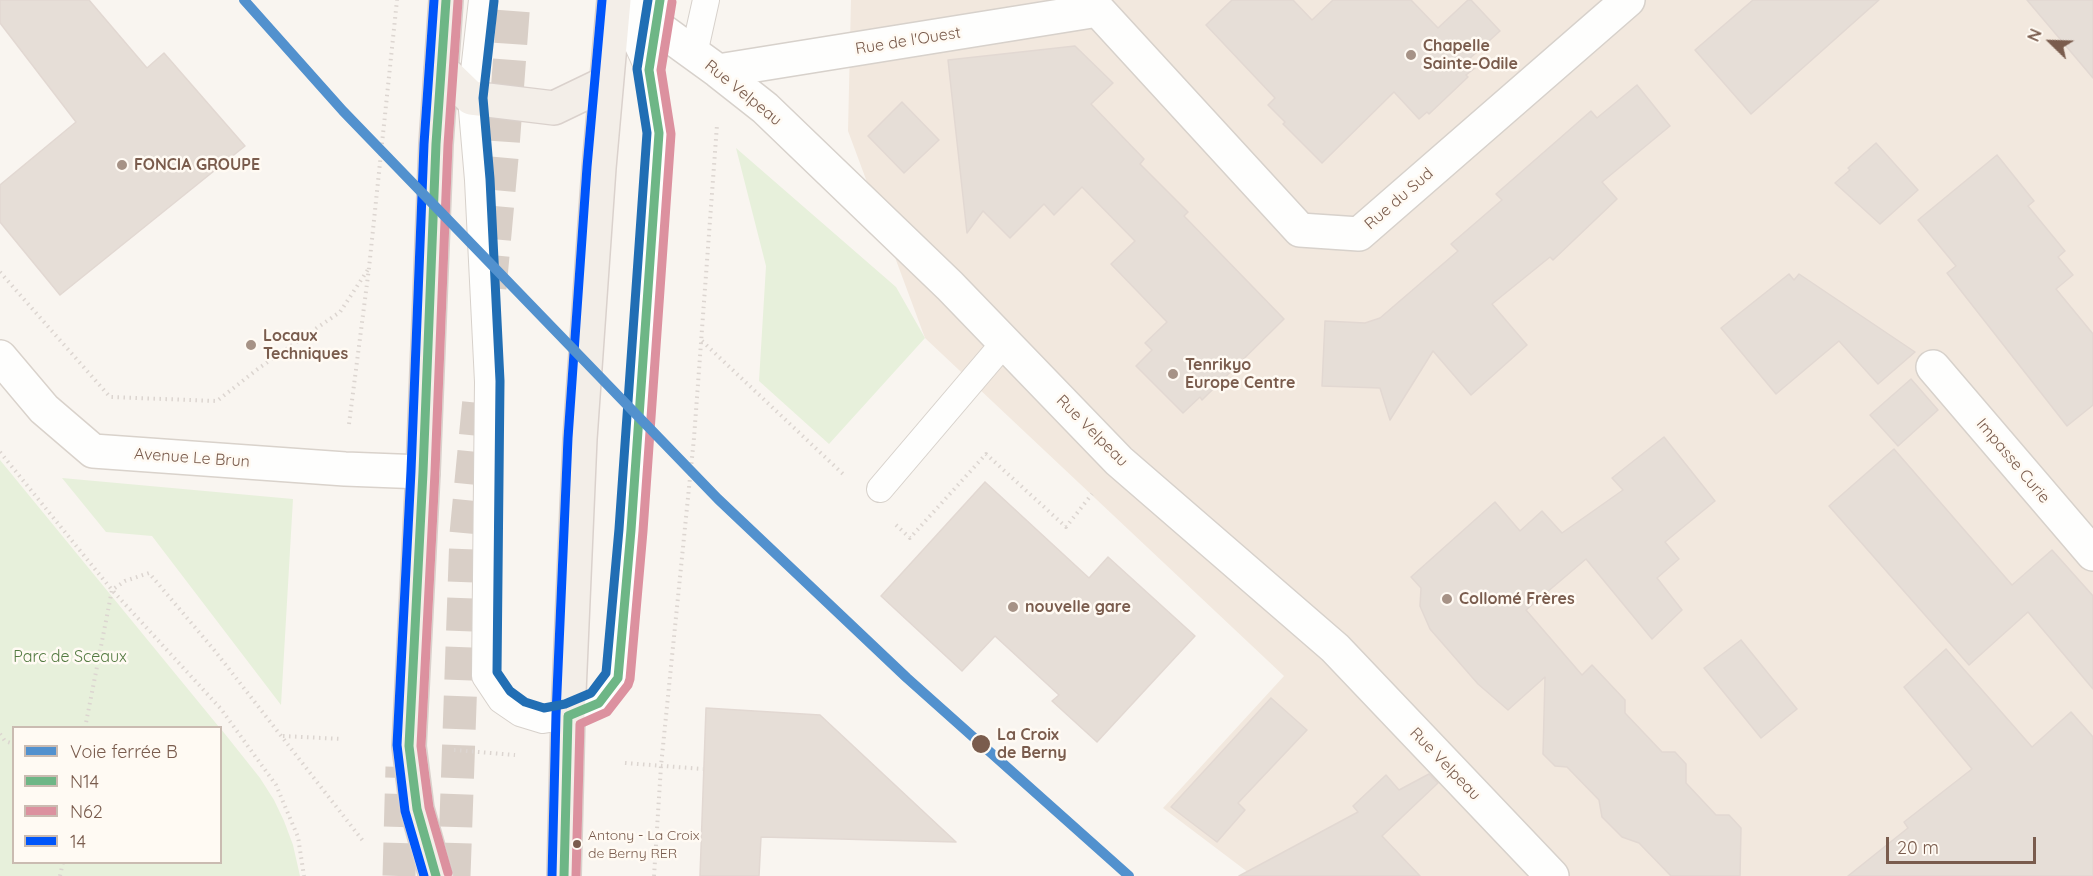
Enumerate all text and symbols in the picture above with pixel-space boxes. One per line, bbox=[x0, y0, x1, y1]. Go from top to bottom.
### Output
north arrow bbox=[2021, 12, 2081, 72]
street label: Rue de l'Ouest bbox=[854, 23, 962, 59]
text: N bbox=[2023, 26, 2046, 44]
place label: Chapelle Sainte-Odile bbox=[1423, 36, 1518, 74]
marker: Chapelle Sainte-Odile bbox=[1404, 48, 1418, 62]
street label: Rue Velpeau bbox=[701, 56, 785, 130]
place label: FONCIA GROUPE bbox=[134, 155, 260, 175]
marker: FONCIA GROUPE bbox=[115, 158, 129, 172]
street label: Rue du Sud bbox=[1361, 164, 1437, 234]
place label: Locaux Techniques bbox=[263, 326, 348, 364]
marker: Locaux Techniques bbox=[244, 338, 258, 352]
place label: Tenrikyo Europe Centre bbox=[1185, 355, 1296, 393]
marker: Tenrikyo Europe Centre bbox=[1166, 367, 1180, 381]
street label: Rue Velpeau bbox=[1052, 391, 1132, 471]
street label: Impasse Curie bbox=[1972, 415, 2054, 507]
street label: Avenue Le Brun bbox=[134, 444, 250, 472]
place label: Collomé Frères bbox=[1459, 589, 1575, 609]
marker: Collomé Frères bbox=[1440, 592, 1454, 606]
place label: nouvelle gare bbox=[1025, 597, 1131, 617]
marker: nouvelle gare bbox=[1006, 600, 1020, 614]
park label: Parc de Sceaux bbox=[13, 647, 127, 667]
street label: Rue Velpeau bbox=[1406, 724, 1484, 804]
place label: La Croix de Berny bbox=[997, 725, 1067, 763]
legend bbox=[12, 726, 222, 864]
marker: La Croix de Berny bbox=[970, 733, 992, 755]
text: Voie ferrée B bbox=[70, 740, 178, 763]
text: N14 bbox=[70, 770, 99, 793]
text: N62 bbox=[70, 800, 103, 823]
scale bar bbox=[1889, 825, 2039, 863]
place label: Antony - La Croix de Berny RER bbox=[588, 828, 700, 861]
text: 14 bbox=[70, 830, 86, 853]
text: 20 m bbox=[1897, 836, 1939, 859]
marker: Antony - La Croix de Berny RER bbox=[571, 838, 583, 850]

